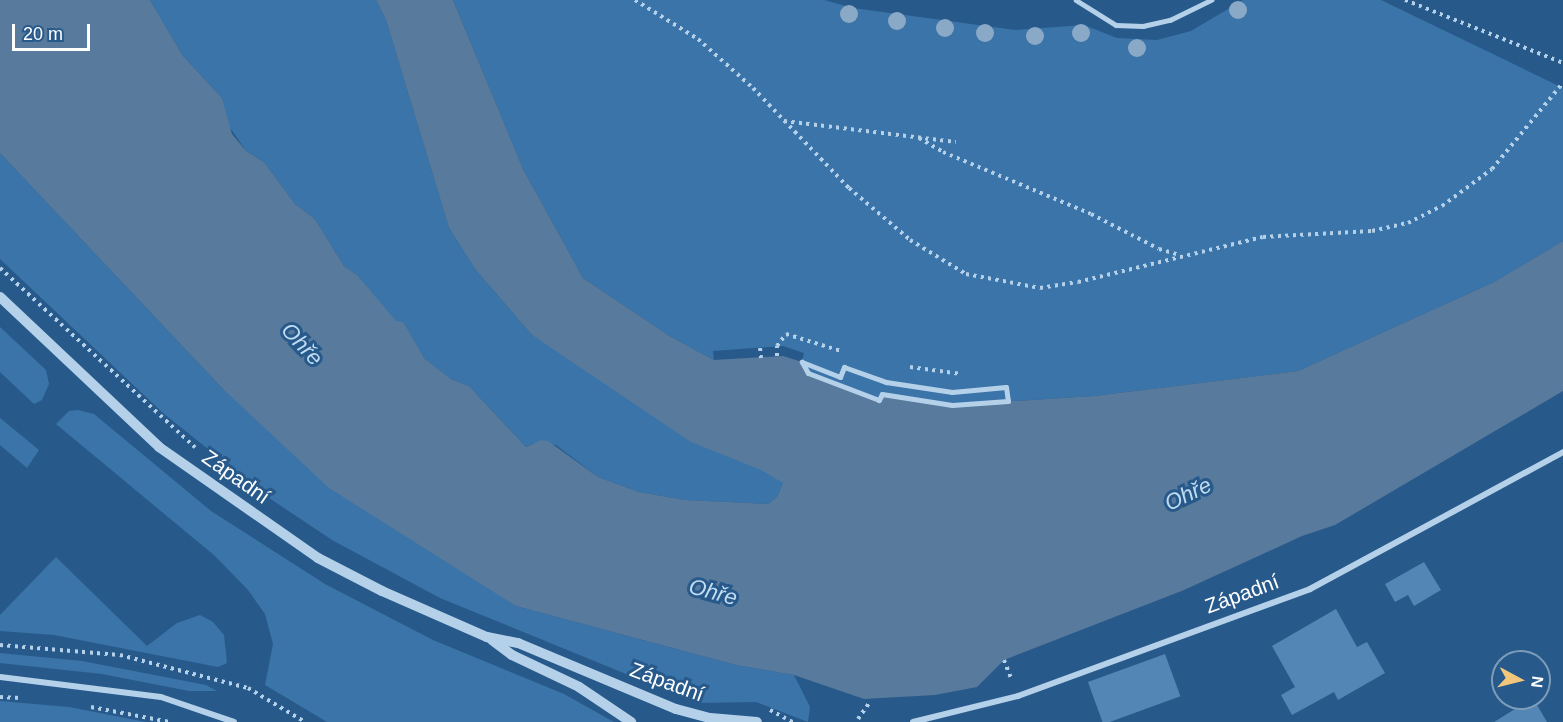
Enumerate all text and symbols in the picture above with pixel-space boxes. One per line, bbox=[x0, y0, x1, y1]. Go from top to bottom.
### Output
scale bar bbox=[15, 12, 93, 50]
text: 20 m bbox=[23, 24, 63, 44]
water label: Ohře bbox=[276, 317, 328, 371]
street label: Západní bbox=[197, 445, 275, 509]
water label: Ohře bbox=[1160, 471, 1216, 517]
street label: Západní bbox=[1201, 569, 1283, 619]
water label: Ohře bbox=[686, 573, 740, 611]
north arrow bbox=[1491, 650, 1551, 710]
street label: Západní bbox=[626, 657, 708, 707]
text: N bbox=[1528, 675, 1547, 689]

